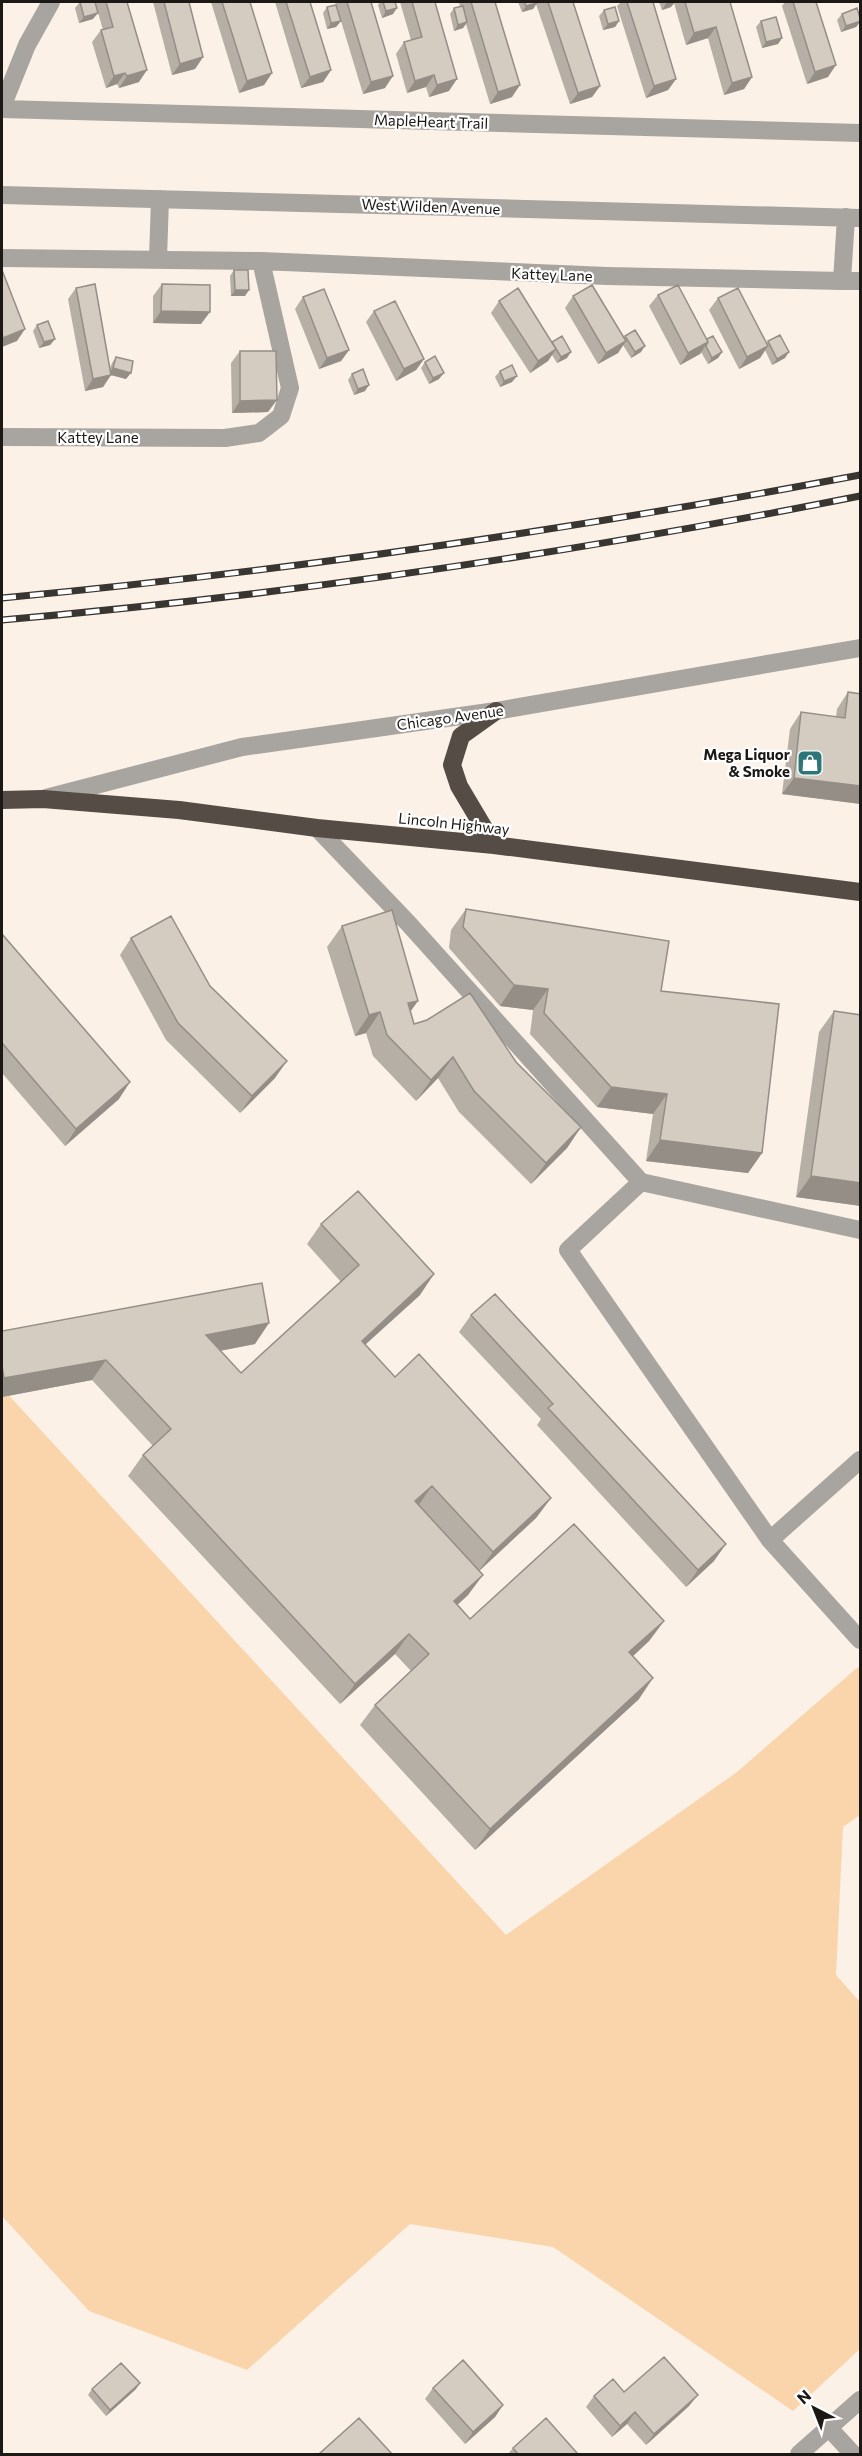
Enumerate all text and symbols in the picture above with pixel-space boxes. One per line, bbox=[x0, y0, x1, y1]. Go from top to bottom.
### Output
street label: MapleHeart Trail bbox=[374, 110, 488, 132]
street label: West Wilden Avenue bbox=[361, 195, 501, 217]
street label: Kattey Lane bbox=[511, 264, 593, 284]
street label: Kattey Lane bbox=[57, 428, 139, 446]
street label: Chicago Avenue bbox=[395, 701, 505, 733]
place label: Mega Liquor & Smoke bbox=[703, 745, 790, 780]
shop icon: Mega Liquor & Smoke bbox=[795, 748, 825, 778]
street label: Lincoln Highway bbox=[398, 808, 511, 838]
north arrow bbox=[784, 2378, 844, 2438]
text: N bbox=[793, 2385, 814, 2408]

